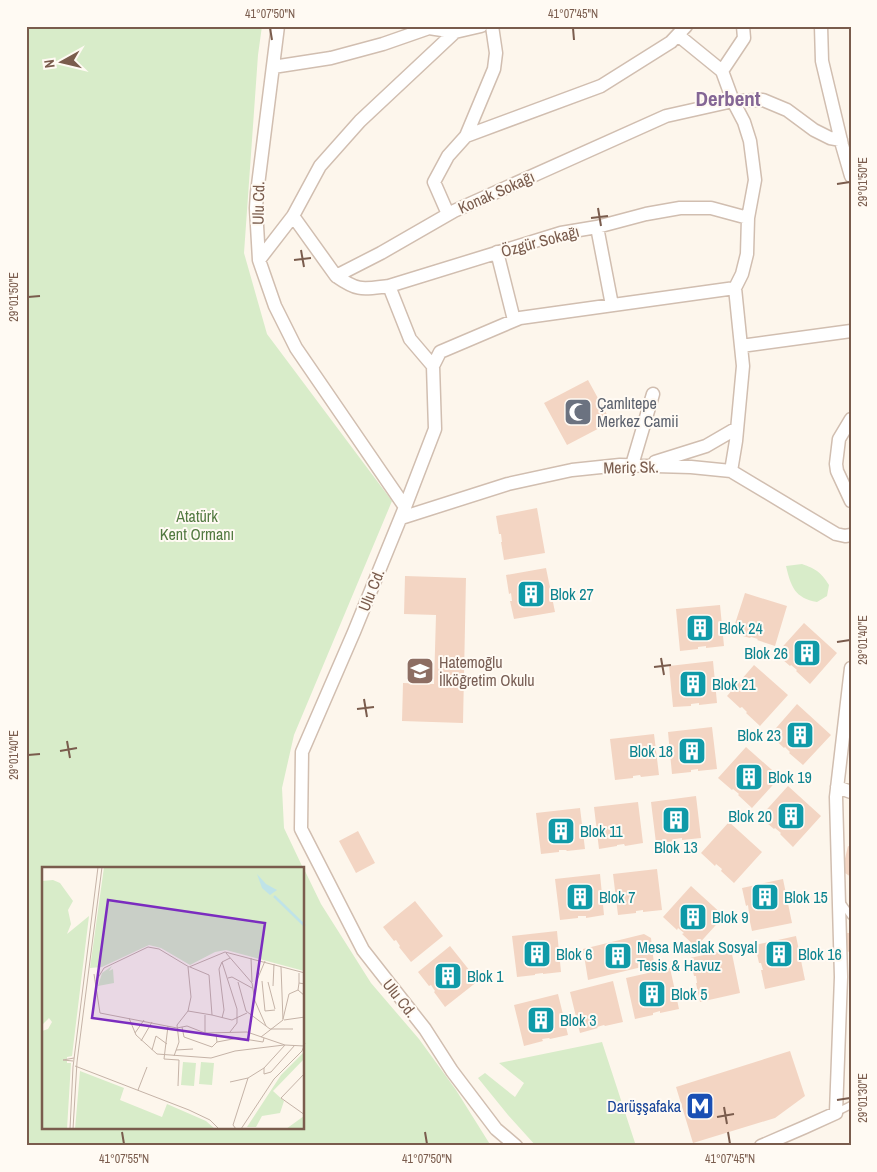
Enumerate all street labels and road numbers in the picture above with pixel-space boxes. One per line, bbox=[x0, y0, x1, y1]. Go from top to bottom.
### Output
street label: Konak Sokağı bbox=[454, 165, 538, 219]
street label: Ulu Cd. bbox=[247, 181, 269, 225]
street label: Özgür Sokağı bbox=[498, 220, 582, 262]
street label: Meriç Sk. bbox=[603, 456, 659, 478]
street label: Ulu Cd. bbox=[353, 566, 389, 614]
street label: Ulu Cd. bbox=[378, 974, 422, 1022]

